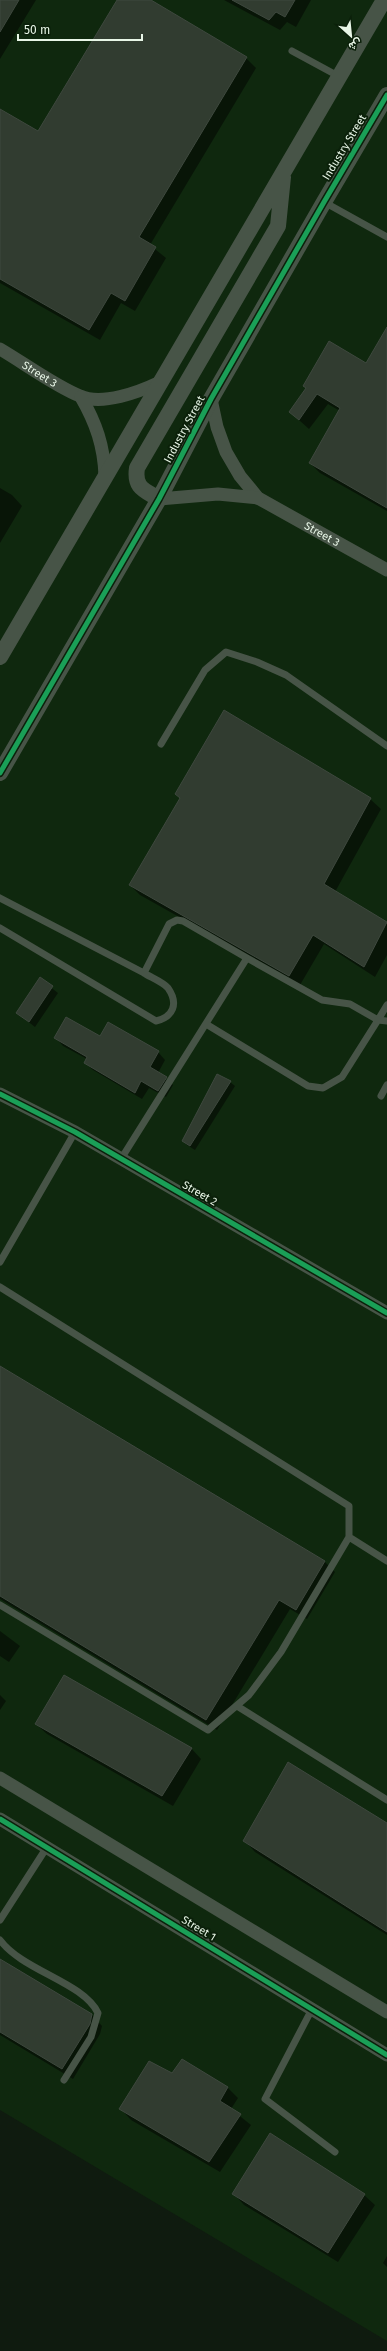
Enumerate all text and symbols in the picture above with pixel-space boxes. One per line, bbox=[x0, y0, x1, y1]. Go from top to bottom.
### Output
scale bar bbox=[18, 16, 142, 42]
north arrow bbox=[331, 16, 371, 56]
text: 50 m bbox=[24, 23, 50, 37]
text: ش bbox=[346, 36, 364, 53]
street label: Industry Street bbox=[320, 112, 369, 182]
street label: Street 3 bbox=[20, 359, 59, 390]
street label: Industry Street bbox=[161, 393, 208, 465]
street label: Street 3 bbox=[302, 519, 342, 549]
street label: Street 2 bbox=[180, 1178, 220, 1209]
street label: Street 1 bbox=[179, 1913, 218, 1944]

